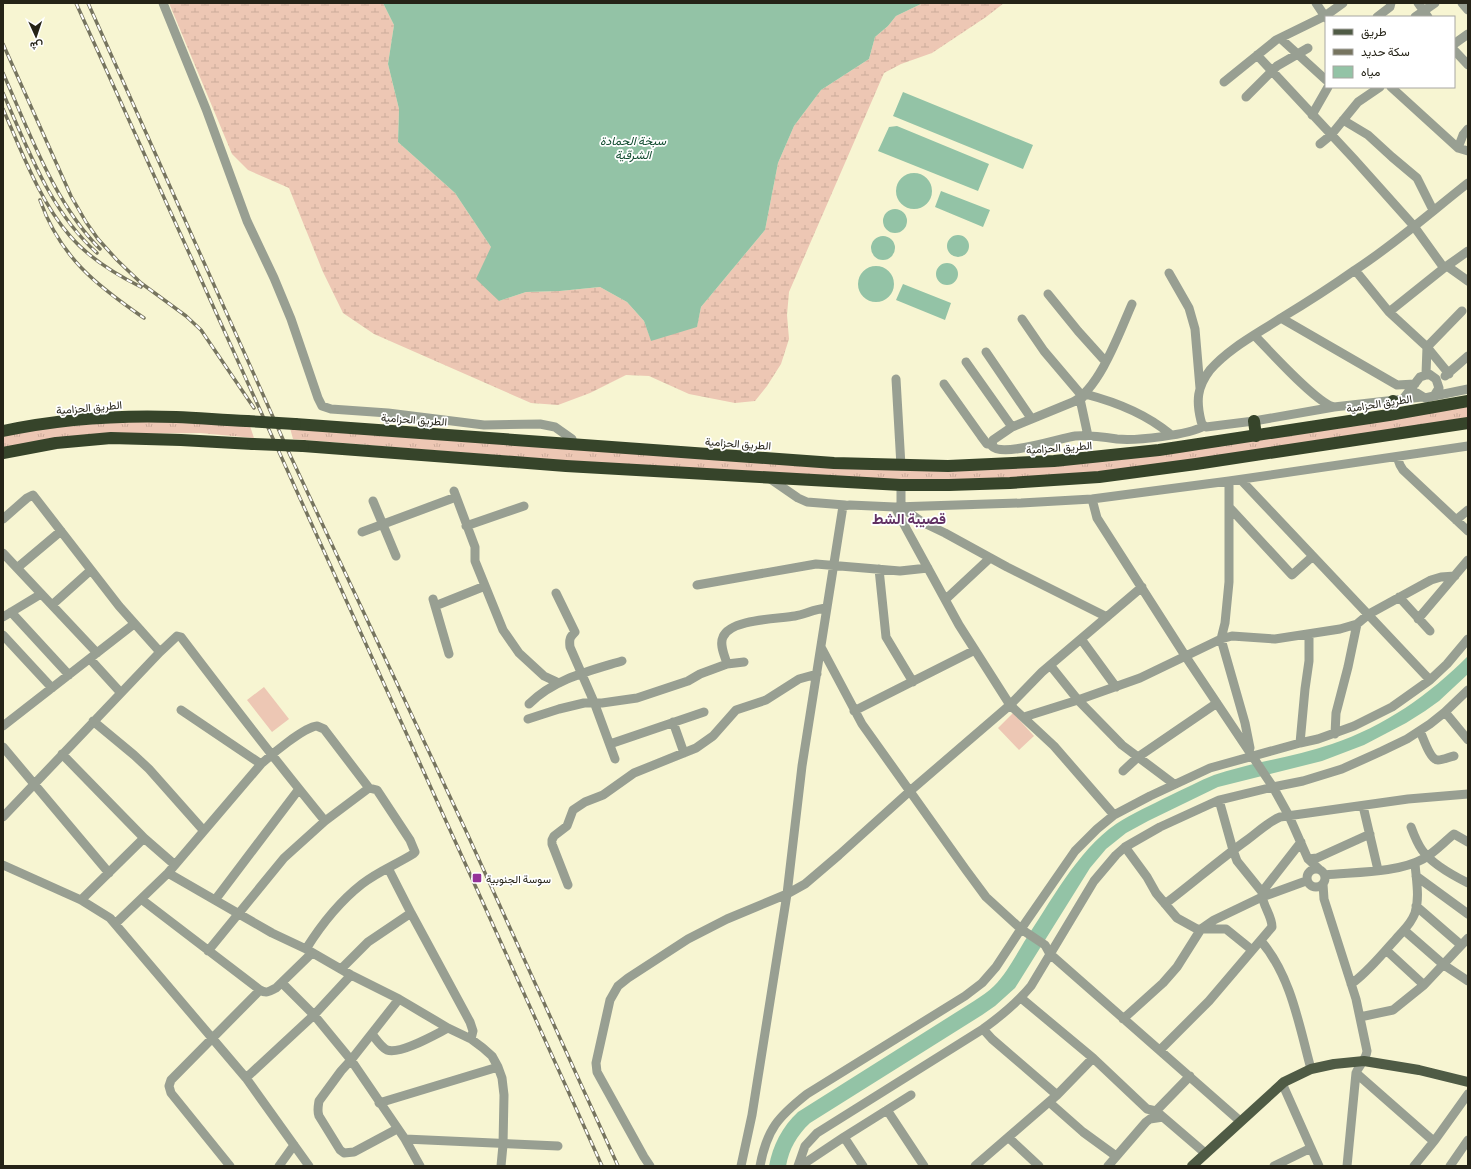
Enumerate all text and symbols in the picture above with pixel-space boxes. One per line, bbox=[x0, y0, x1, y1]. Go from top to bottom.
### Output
north arrow bbox=[16, 16, 56, 56]
legend bbox=[1325, 16, 1455, 88]
text: طريق bbox=[1361, 24, 1387, 40]
text: ش bbox=[30, 39, 43, 53]
text: سكة حديد bbox=[1361, 44, 1410, 59]
text: مياه bbox=[1361, 64, 1380, 79]
water label: سبخة الحمادة الشرقية bbox=[600, 133, 667, 163]
street label: الطريق الحزامية bbox=[1345, 391, 1413, 416]
street label: الطريق الحزامية bbox=[55, 398, 123, 417]
street label: الطريق الحزامية bbox=[380, 410, 447, 429]
street label: الطريق الحزامية bbox=[704, 434, 771, 453]
street label: الطريق الحزامية bbox=[1026, 438, 1093, 457]
district label: قصيبة الشط bbox=[872, 509, 946, 528]
marker: سوسة الجنوبية bbox=[471, 872, 483, 884]
place label: سوسة الجنوبية bbox=[486, 872, 551, 886]

